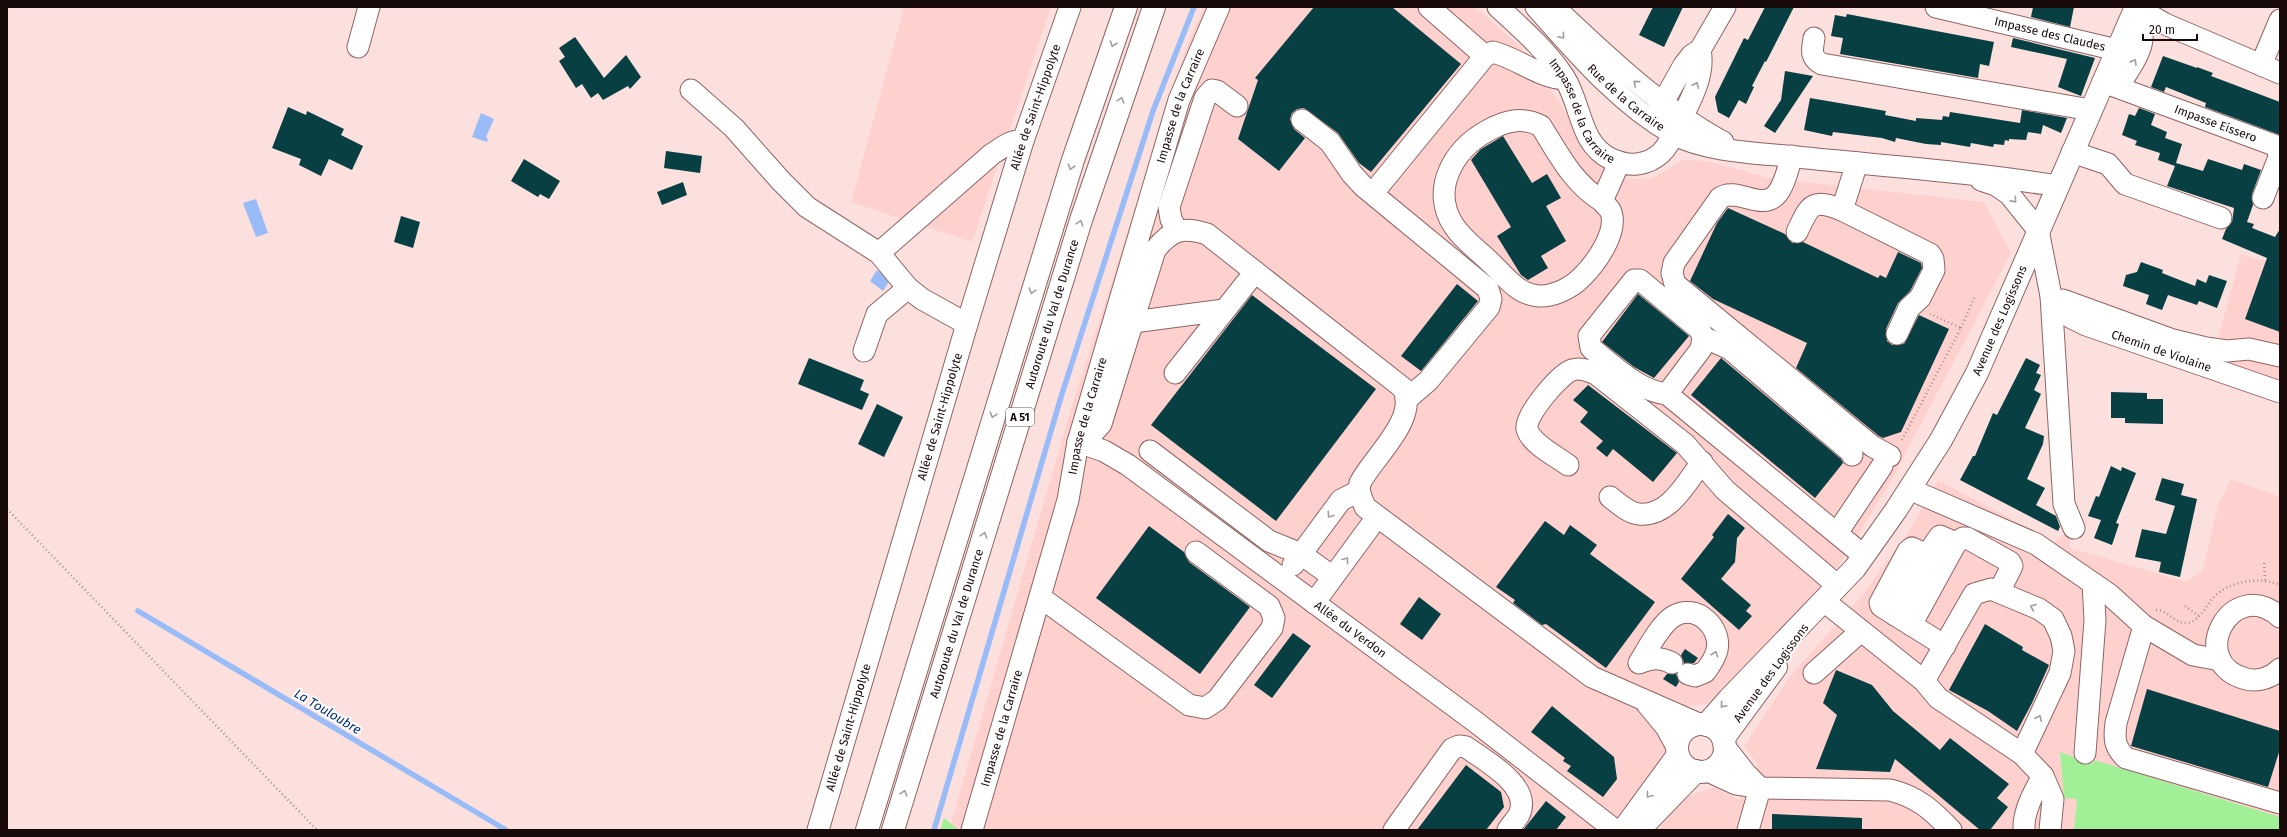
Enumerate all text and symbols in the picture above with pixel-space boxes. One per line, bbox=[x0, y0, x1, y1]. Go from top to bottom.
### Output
street label: Impasse des Claudes bbox=[1993, 14, 2107, 54]
scale bar bbox=[2143, 16, 2197, 42]
text: 20 m bbox=[2149, 23, 2175, 37]
one-way arrow bbox=[1557, 31, 1564, 39]
one-way arrow bbox=[1109, 40, 1118, 47]
street label: Allée de Saint-Hippolyte bbox=[1008, 42, 1063, 172]
street label: Impasse de la Carraire bbox=[1154, 46, 1207, 165]
street label: Impasse de la Carraire bbox=[1546, 56, 1617, 167]
one-way arrow bbox=[2129, 59, 2136, 66]
street label: Rue de la Carraire bbox=[1585, 61, 1667, 134]
one-way arrow bbox=[1633, 81, 1641, 88]
one-way arrow bbox=[1691, 81, 1699, 88]
one-way arrow bbox=[1116, 97, 1125, 104]
street label: Impasse Eissero bbox=[2172, 102, 2259, 145]
one-way arrow bbox=[1067, 163, 1076, 170]
one-way arrow bbox=[2009, 195, 2017, 203]
one-way arrow bbox=[1075, 220, 1084, 227]
street label: Autoroute du Val de Durance bbox=[1022, 238, 1082, 390]
street label: Avenue des Logissons bbox=[1970, 263, 2030, 378]
one-way arrow bbox=[1028, 287, 1037, 294]
street label: Chemin de Violaine bbox=[2109, 327, 2213, 375]
street label: Allée de Saint-Hippolyte bbox=[914, 351, 965, 482]
street label: Impasse de la Carraire bbox=[1065, 356, 1110, 476]
road number: A 51 bbox=[1006, 408, 1034, 426]
one-way arrow bbox=[989, 411, 998, 418]
one-way arrow bbox=[1327, 511, 1335, 518]
one-way arrow bbox=[979, 531, 988, 538]
street label: Autoroute du Val de Durance bbox=[927, 547, 986, 700]
one-way arrow bbox=[1341, 558, 1348, 565]
street label: Allée du Verdon bbox=[1312, 598, 1389, 661]
one-way arrow bbox=[2030, 603, 2037, 611]
street label: Avenue des Logissons bbox=[1730, 621, 1812, 725]
one-way arrow bbox=[1710, 651, 1719, 658]
street label: Allée de Saint-Hippolyte bbox=[823, 662, 874, 793]
street label: Impasse de la Carraire bbox=[978, 668, 1025, 788]
water label: La Touloubre bbox=[292, 686, 364, 737]
one-way arrow bbox=[1720, 700, 1728, 708]
one-way arrow bbox=[2034, 715, 2042, 723]
one-way arrow bbox=[899, 789, 908, 796]
one-way arrow bbox=[1647, 790, 1654, 797]

